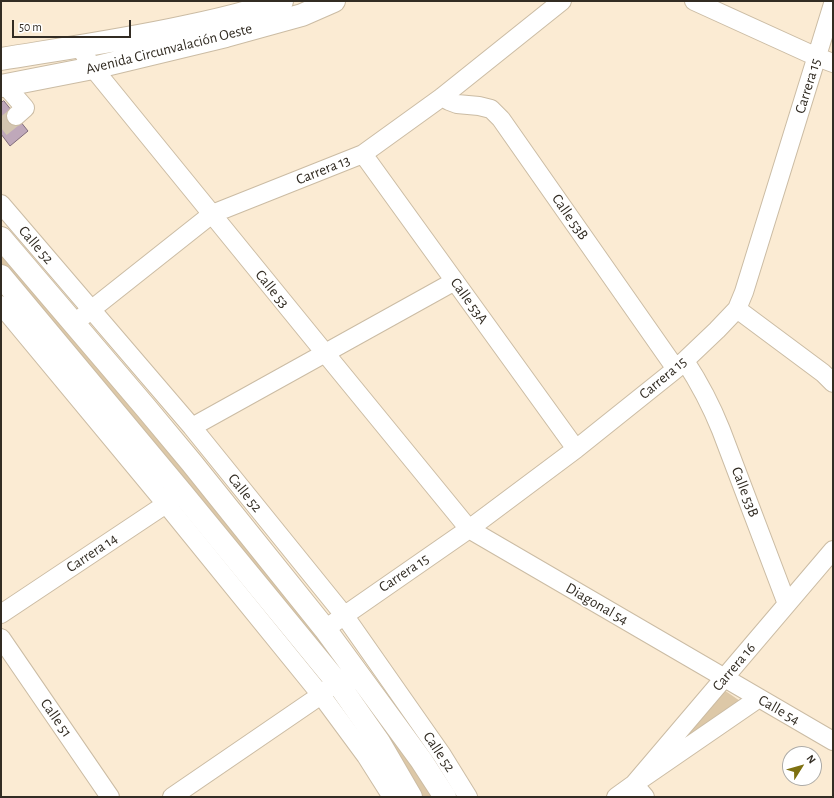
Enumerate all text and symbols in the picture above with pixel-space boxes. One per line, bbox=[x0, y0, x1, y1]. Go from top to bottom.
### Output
scale bar bbox=[14, 12, 133, 38]
street label: Avenida Circunvalación Oeste bbox=[84, 20, 254, 78]
text: 50 m bbox=[19, 21, 42, 33]
street label: Carrera 15 bbox=[791, 56, 825, 116]
street label: Carrera 13 bbox=[293, 151, 353, 189]
street label: Calle 53B bbox=[548, 191, 592, 243]
street label: Calle 52 bbox=[15, 222, 57, 268]
street label: Calle 53 bbox=[251, 266, 293, 312]
street label: Calle 53A bbox=[446, 274, 492, 328]
street label: Carrera 15 bbox=[635, 353, 691, 403]
street label: Calle 53B bbox=[727, 464, 763, 520]
street label: Calle 52 bbox=[224, 470, 266, 516]
street label: Carrera 14 bbox=[63, 529, 121, 577]
street label: Carrera 15 bbox=[375, 550, 433, 596]
street label: Diagonal 54 bbox=[563, 579, 631, 629]
street label: Carrera 16 bbox=[709, 639, 759, 695]
street label: Calle 54 bbox=[755, 691, 803, 729]
street label: Calle 51 bbox=[36, 695, 76, 741]
street label: Calle 52 bbox=[419, 728, 459, 776]
north arrow bbox=[782, 746, 822, 786]
text: N bbox=[804, 753, 818, 765]

